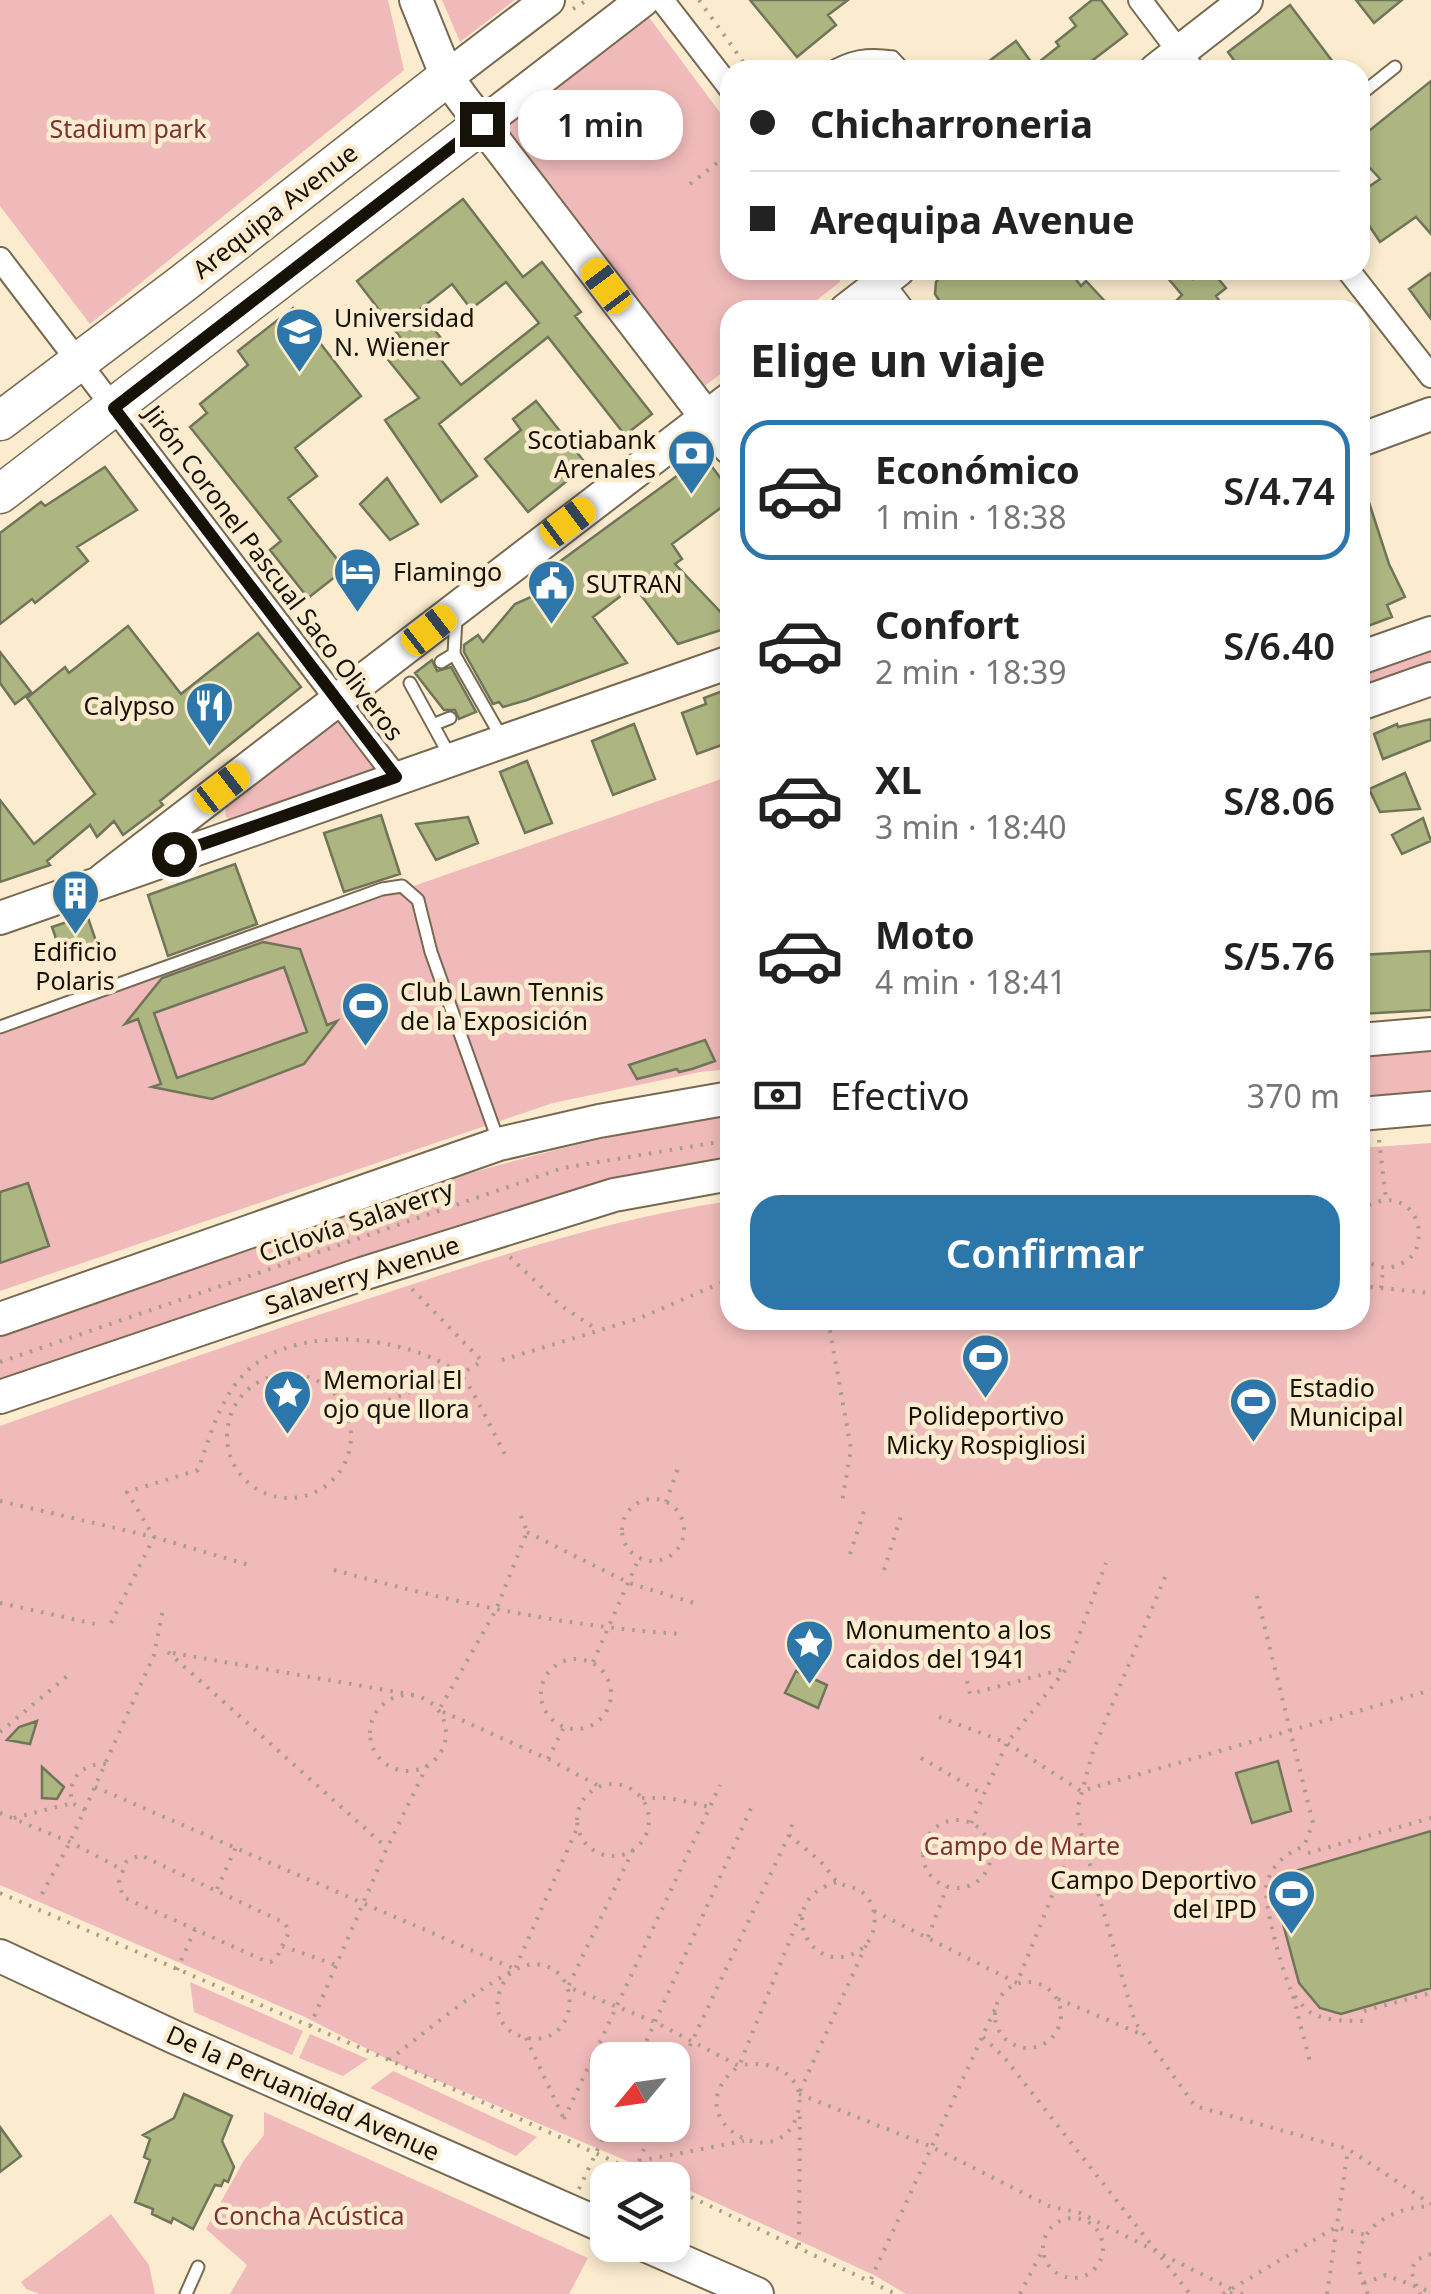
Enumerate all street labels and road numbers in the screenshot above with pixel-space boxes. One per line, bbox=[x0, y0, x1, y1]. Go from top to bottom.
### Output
street label: Arequipa Avenue bbox=[185, 135, 364, 285]
street label: Jirón Coronel Pascual Saco Oliveros bbox=[136, 396, 412, 747]
street label: Ciclovía Salaverry bbox=[254, 1171, 458, 1269]
street label: Salaverry Avenue bbox=[260, 1227, 463, 1322]
street label: De la Peruanidad Avenue bbox=[161, 2016, 445, 2168]

